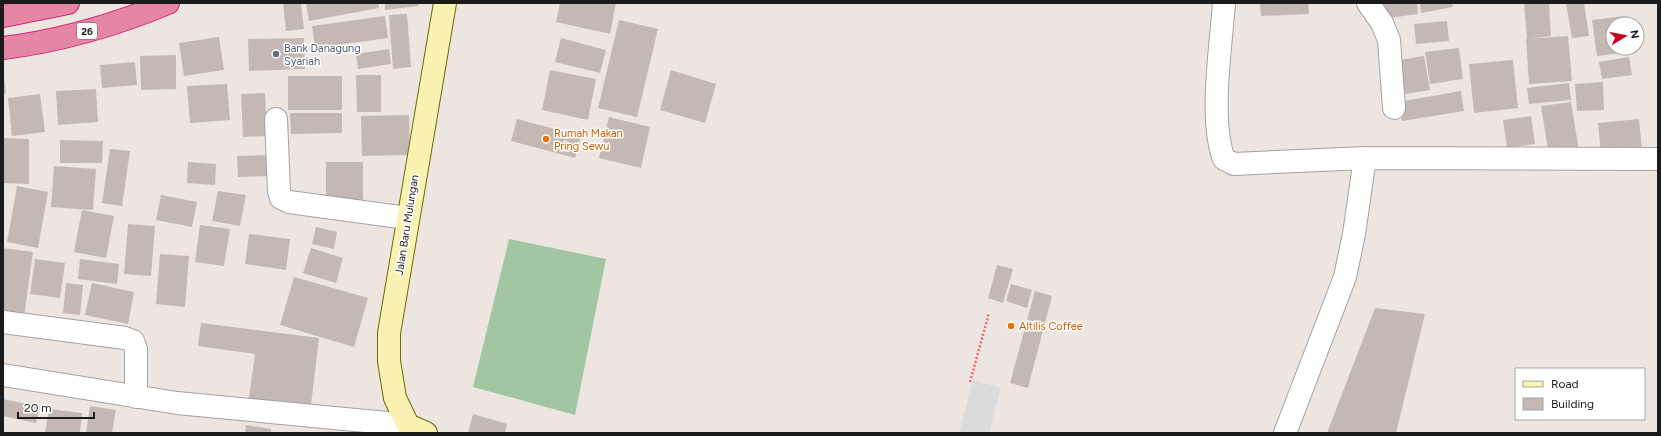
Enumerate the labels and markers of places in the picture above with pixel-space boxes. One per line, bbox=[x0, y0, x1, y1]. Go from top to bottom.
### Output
place label: Bank Danagung Syariah bbox=[284, 42, 361, 68]
marker: Bank Danagung Syariah bbox=[271, 49, 281, 59]
place label: Rumah Makan Pring Sewu bbox=[554, 127, 623, 153]
marker: Rumah Makan Pring Sewu bbox=[541, 134, 551, 144]
place label: Altilis Coffee bbox=[1019, 320, 1083, 333]
marker: Altilis Coffee bbox=[1006, 321, 1016, 331]

